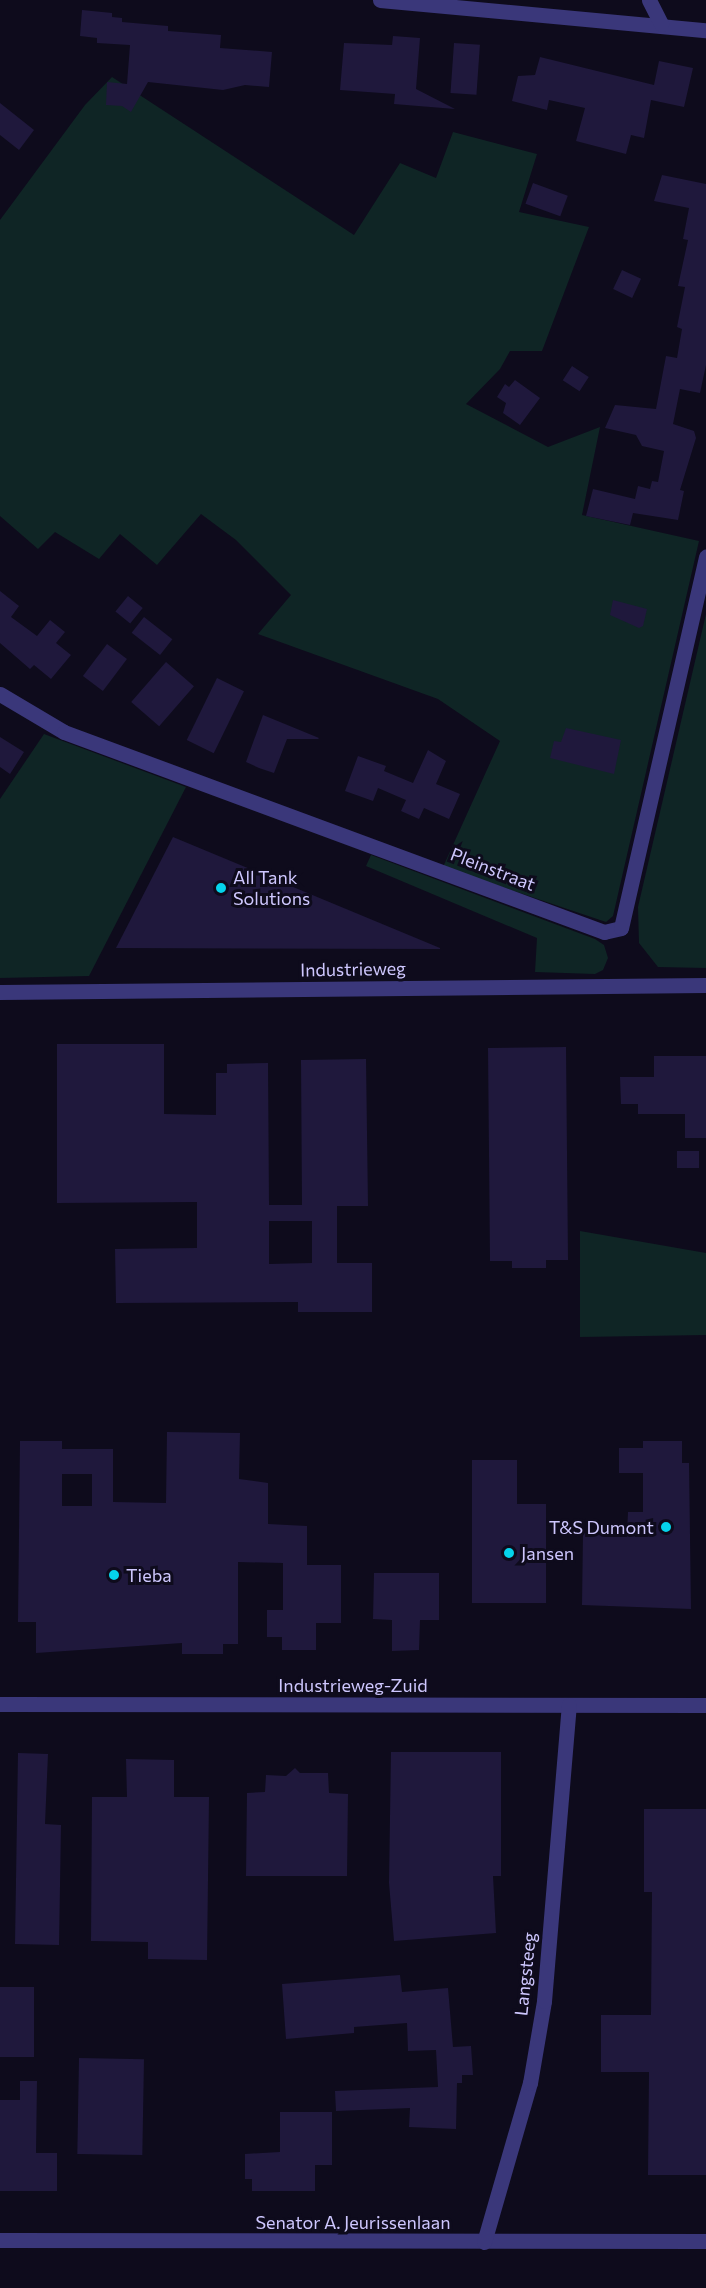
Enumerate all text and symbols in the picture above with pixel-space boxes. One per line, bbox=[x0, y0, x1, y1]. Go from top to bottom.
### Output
street label: Pleinstraat bbox=[448, 843, 538, 895]
place label: All Tank Solutions bbox=[233, 867, 310, 910]
marker: All Tank Solutions bbox=[214, 881, 228, 895]
street label: Industrieweg bbox=[300, 957, 406, 981]
place label: T&S Dumont bbox=[549, 1516, 654, 1538]
marker: T&S Dumont bbox=[659, 1520, 673, 1534]
place label: Jansen bbox=[521, 1542, 574, 1564]
marker: Jansen bbox=[502, 1546, 516, 1560]
place label: Tieba bbox=[126, 1564, 172, 1586]
marker: Tieba bbox=[107, 1568, 121, 1582]
street label: Industrieweg-Zuid bbox=[278, 1674, 428, 1696]
street label: Langsteeg bbox=[510, 1931, 540, 2017]
street label: Senator A. Jeurissenlaan bbox=[255, 2211, 451, 2233]

